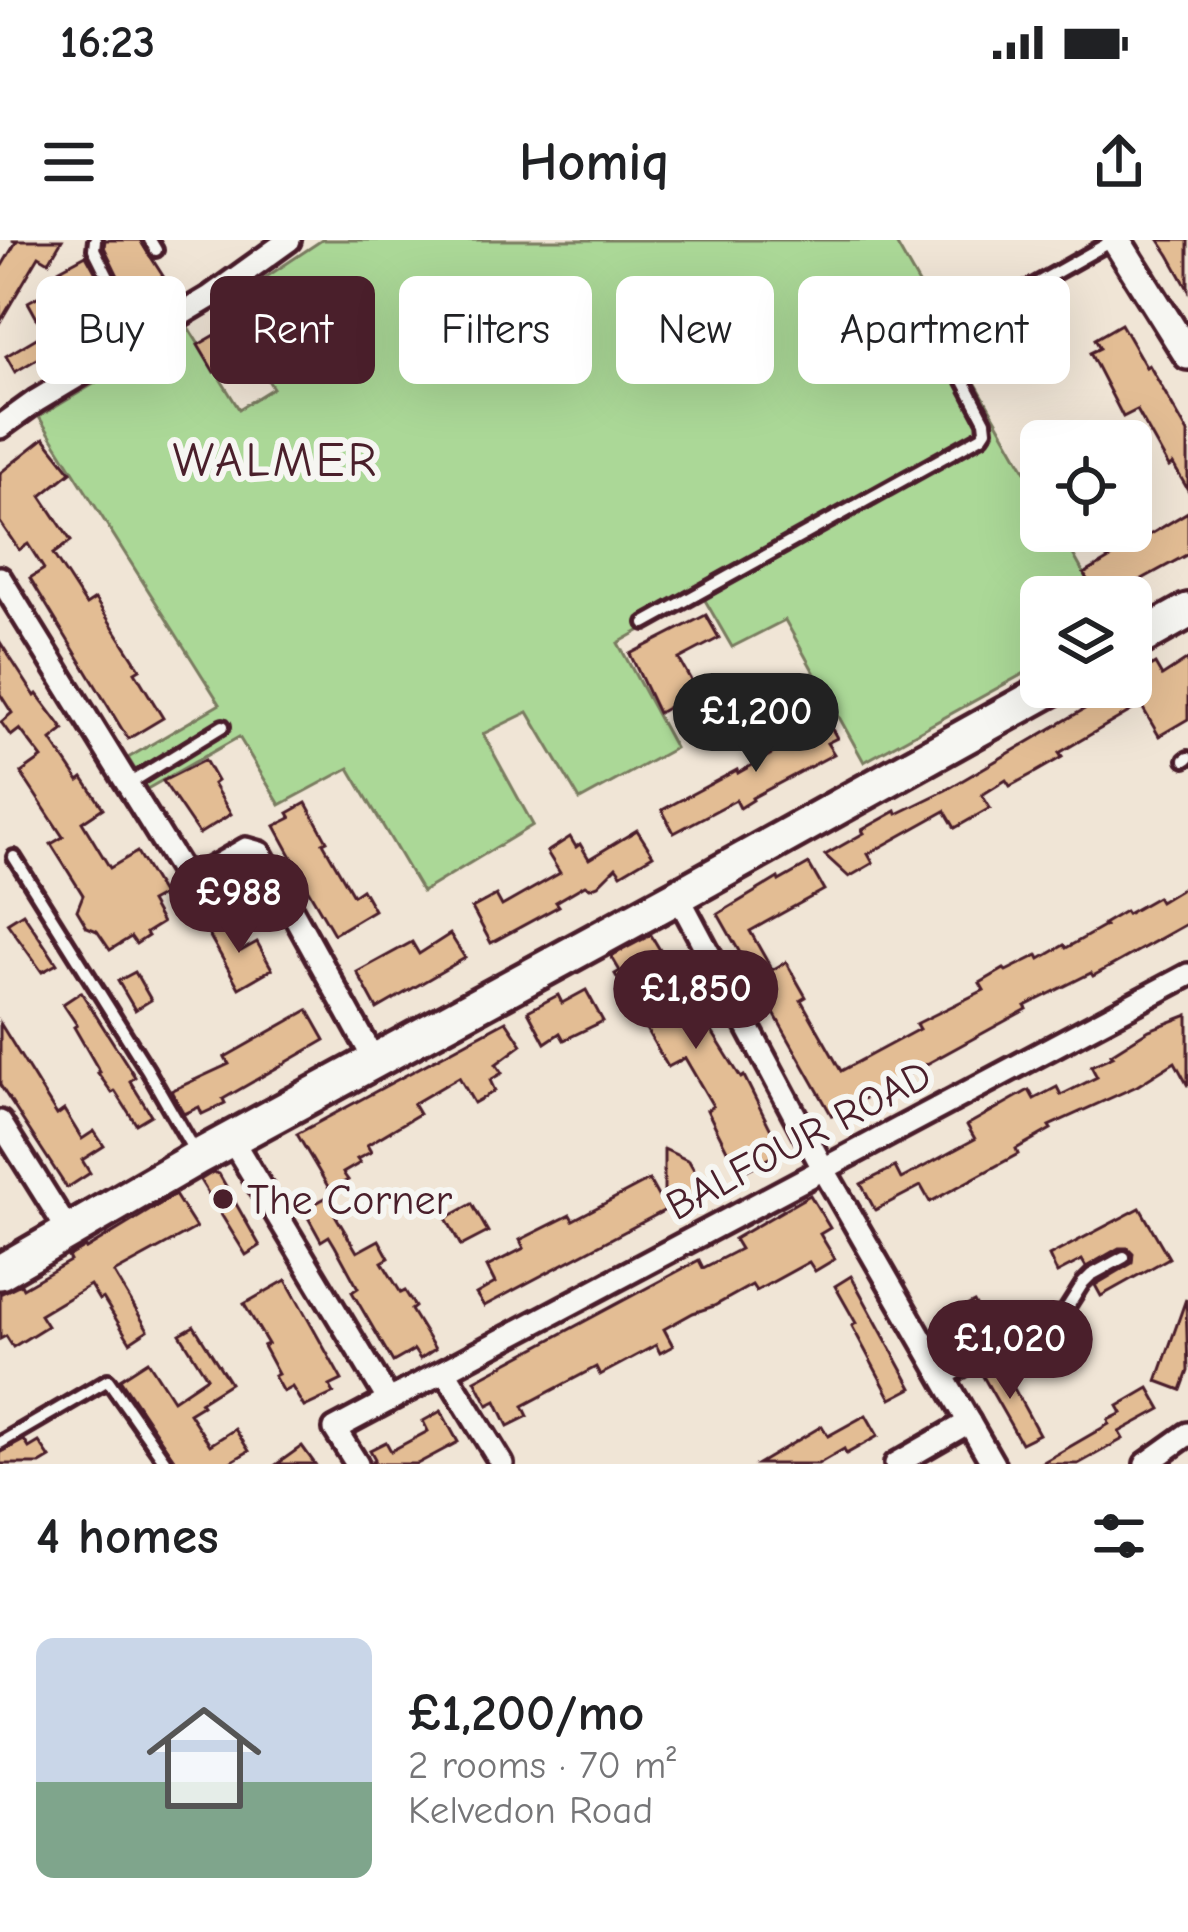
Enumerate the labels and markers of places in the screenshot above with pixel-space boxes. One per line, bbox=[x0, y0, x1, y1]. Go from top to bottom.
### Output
pin: £1,200 bbox=[658, 673, 854, 775]
pin: £988 bbox=[168, 854, 310, 956]
pin: £1,850 bbox=[598, 950, 794, 1052]
place label: The Corner bbox=[247, 1176, 452, 1225]
marker: The Corner bbox=[210, 1186, 236, 1212]
pin: £1,020 bbox=[912, 1300, 1108, 1402]

